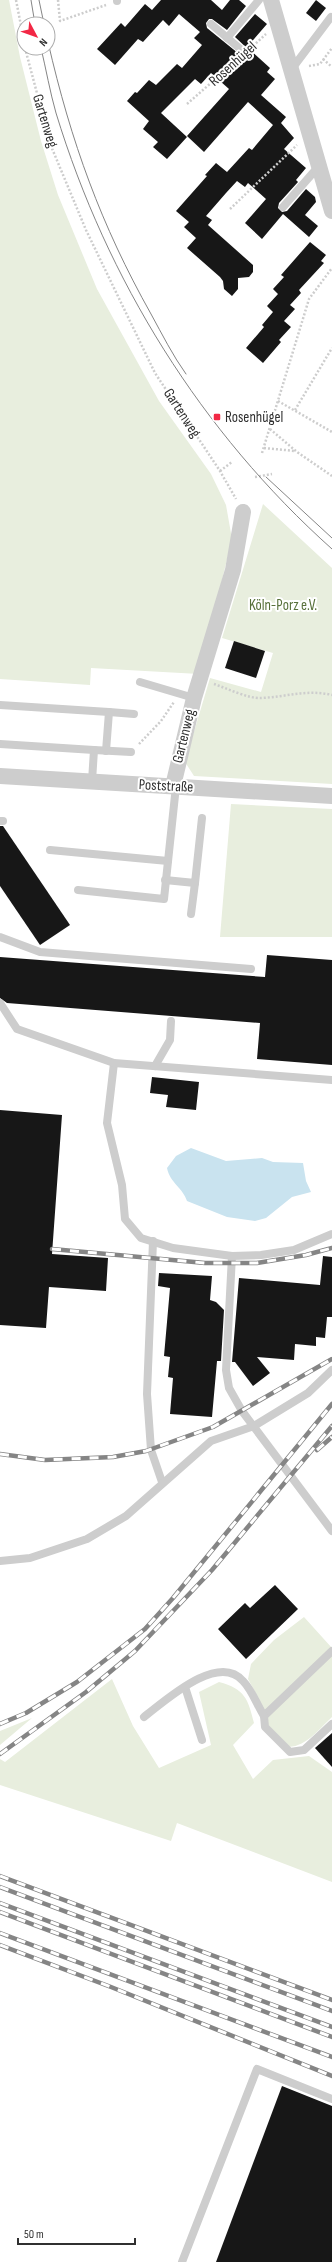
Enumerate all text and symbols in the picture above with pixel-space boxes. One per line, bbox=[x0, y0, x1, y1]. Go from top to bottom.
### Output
north arrow bbox=[16, 16, 56, 56]
text: N bbox=[36, 36, 50, 49]
street label: Rosenhügel bbox=[205, 37, 261, 91]
street label: Gartenweg bbox=[28, 92, 62, 150]
street label: Gartenweg bbox=[159, 385, 205, 441]
place label: Rosenhügel bbox=[225, 408, 283, 427]
marker: Rosenhügel bbox=[212, 412, 222, 422]
park label: Köln-Porz e.V. bbox=[249, 596, 317, 615]
street label: Gartenweg bbox=[168, 707, 200, 765]
street label: Poststraße bbox=[138, 775, 194, 797]
scale bar bbox=[18, 2220, 135, 2246]
text: 50 m bbox=[24, 2227, 44, 2242]

